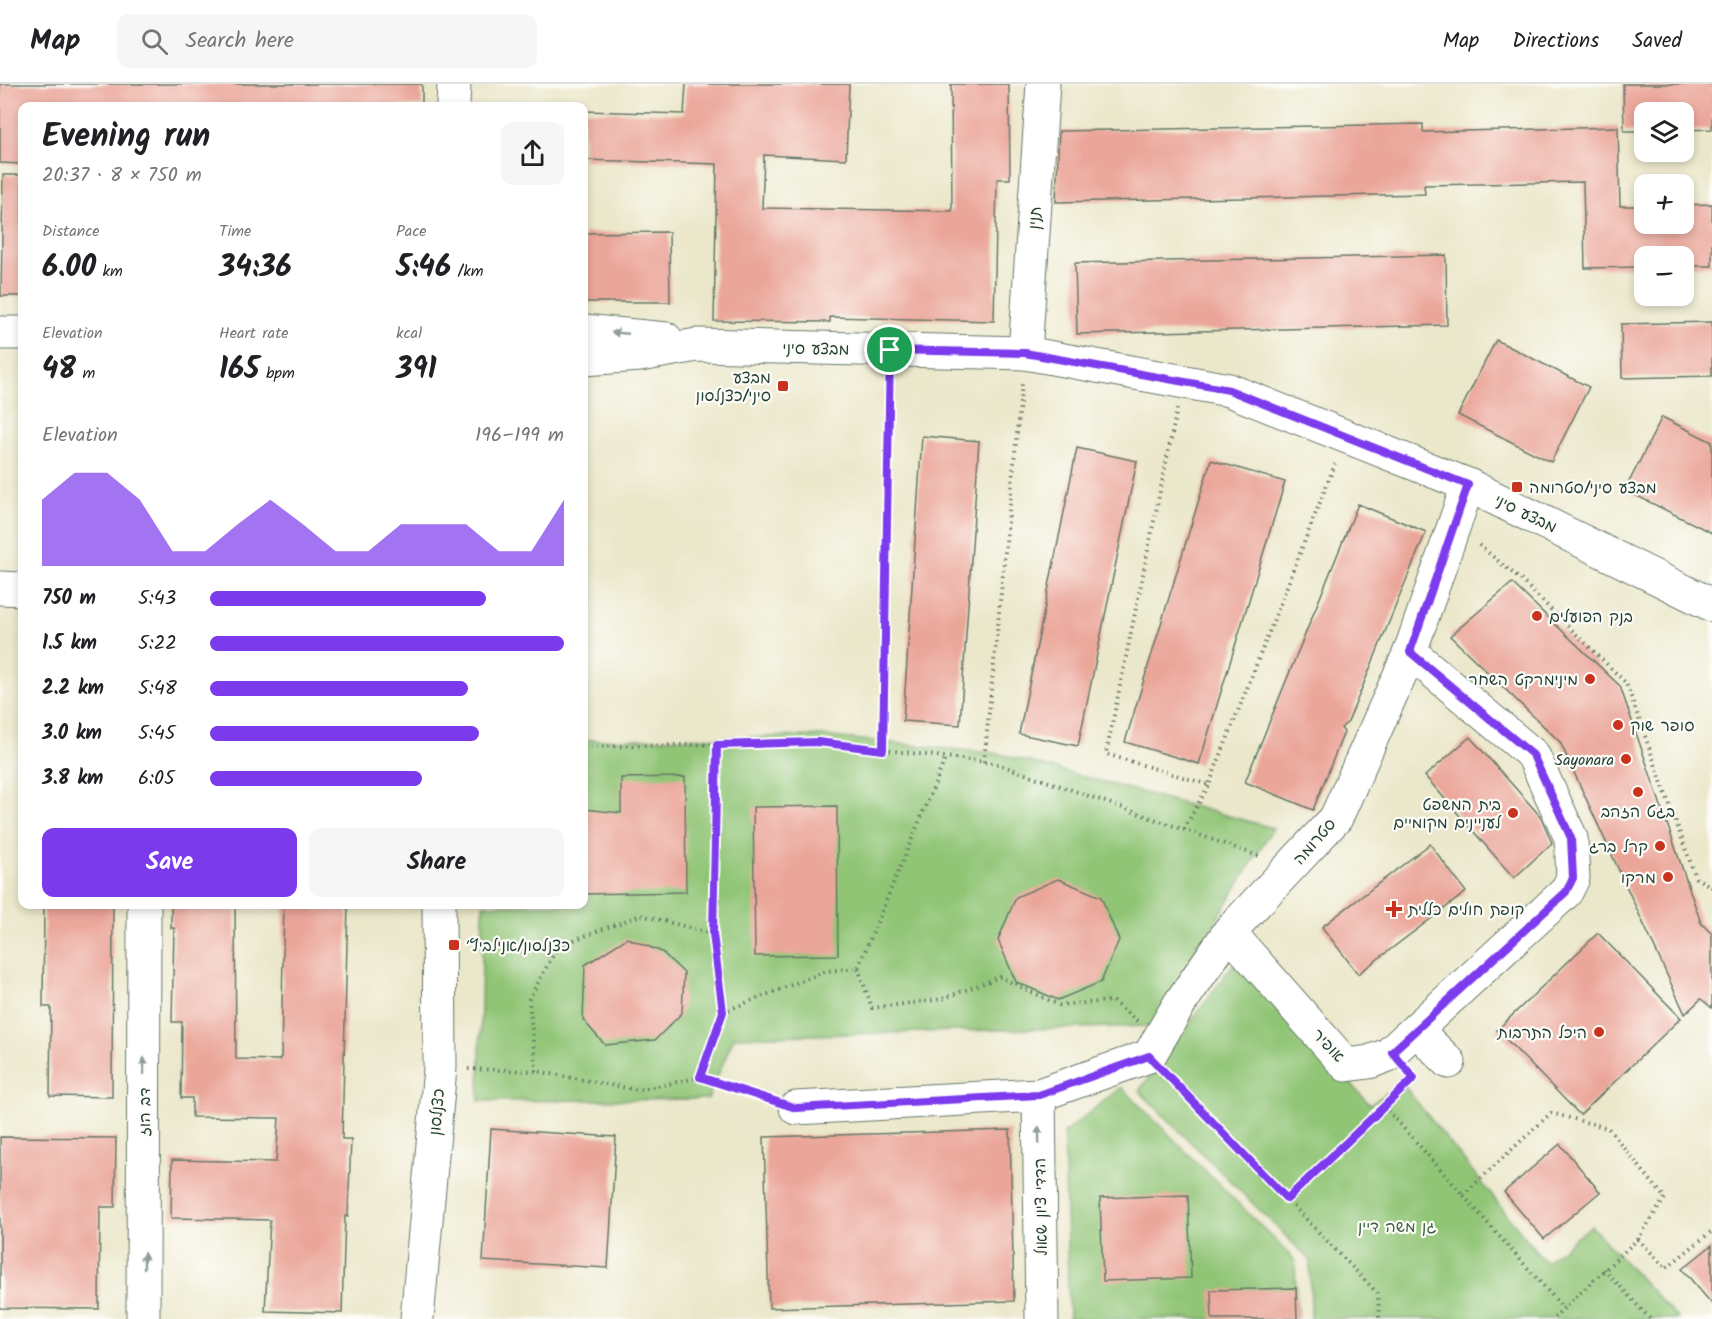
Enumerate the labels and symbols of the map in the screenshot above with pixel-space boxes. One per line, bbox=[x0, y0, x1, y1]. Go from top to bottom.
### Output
street label: תנין bbox=[1022, 206, 1049, 231]
pin bbox=[864, 324, 915, 375]
one-way arrow bbox=[610, 328, 629, 338]
street label: מבצע סיני bbox=[782, 336, 850, 363]
place label: מבצע סיני/כצנלסון bbox=[696, 366, 771, 409]
marker: מבצע סיני/כצנלסון bbox=[776, 379, 790, 393]
place label: מבצע סיני/סטרומה bbox=[1529, 476, 1657, 501]
marker: מבצע סיני/סטרומה bbox=[1510, 480, 1524, 494]
street label: מבצע סיני bbox=[1490, 488, 1561, 540]
place label: בנק הפועלים bbox=[1549, 605, 1633, 630]
marker: בנק הפועלים bbox=[1530, 609, 1544, 623]
place label: מינימרקט השחר bbox=[1468, 668, 1578, 693]
marker: מינימרקט השחר bbox=[1583, 672, 1597, 686]
place label: סופר שוק bbox=[1630, 714, 1695, 739]
marker: סופר שוק bbox=[1611, 718, 1625, 732]
place label: Sayonara bbox=[1554, 748, 1614, 773]
marker: Sayonara bbox=[1619, 752, 1633, 766]
marker: בגט הזהב bbox=[1631, 785, 1645, 799]
place label: בית המשפט לעניינים מקומיים bbox=[1393, 793, 1502, 836]
place label: בגט הזהב bbox=[1601, 800, 1675, 825]
marker: בית המשפט לעניינים מקומיים bbox=[1506, 806, 1520, 820]
street label: סטרומה bbox=[1288, 813, 1343, 871]
place label: קרל ברג bbox=[1589, 835, 1648, 860]
marker: קרל ברג bbox=[1653, 839, 1667, 853]
place label: מרקו bbox=[1621, 866, 1656, 891]
marker: מרקו bbox=[1661, 870, 1675, 884]
place label: קופת חולים כללית bbox=[1407, 898, 1524, 923]
marker: קופת חולים כללית bbox=[1385, 900, 1403, 918]
place label: כצנלסון/אנילביץ׳ bbox=[466, 934, 570, 959]
marker: כצנלסון/אנילביץ׳ bbox=[447, 938, 461, 952]
place label: היכל התרבות bbox=[1497, 1021, 1587, 1046]
street label: אופיר bbox=[1306, 1023, 1350, 1069]
marker: היכל התרבות bbox=[1592, 1025, 1606, 1039]
one-way arrow bbox=[139, 1056, 149, 1075]
street label: דב הוז bbox=[133, 1087, 158, 1137]
street label: כצנלסון bbox=[423, 1087, 452, 1137]
one-way arrow bbox=[1034, 1125, 1044, 1144]
street label: הדדי ציון שאול bbox=[1028, 1158, 1055, 1256]
park label: גן משה דיין bbox=[1358, 1215, 1436, 1240]
one-way arrow bbox=[139, 1251, 149, 1270]

